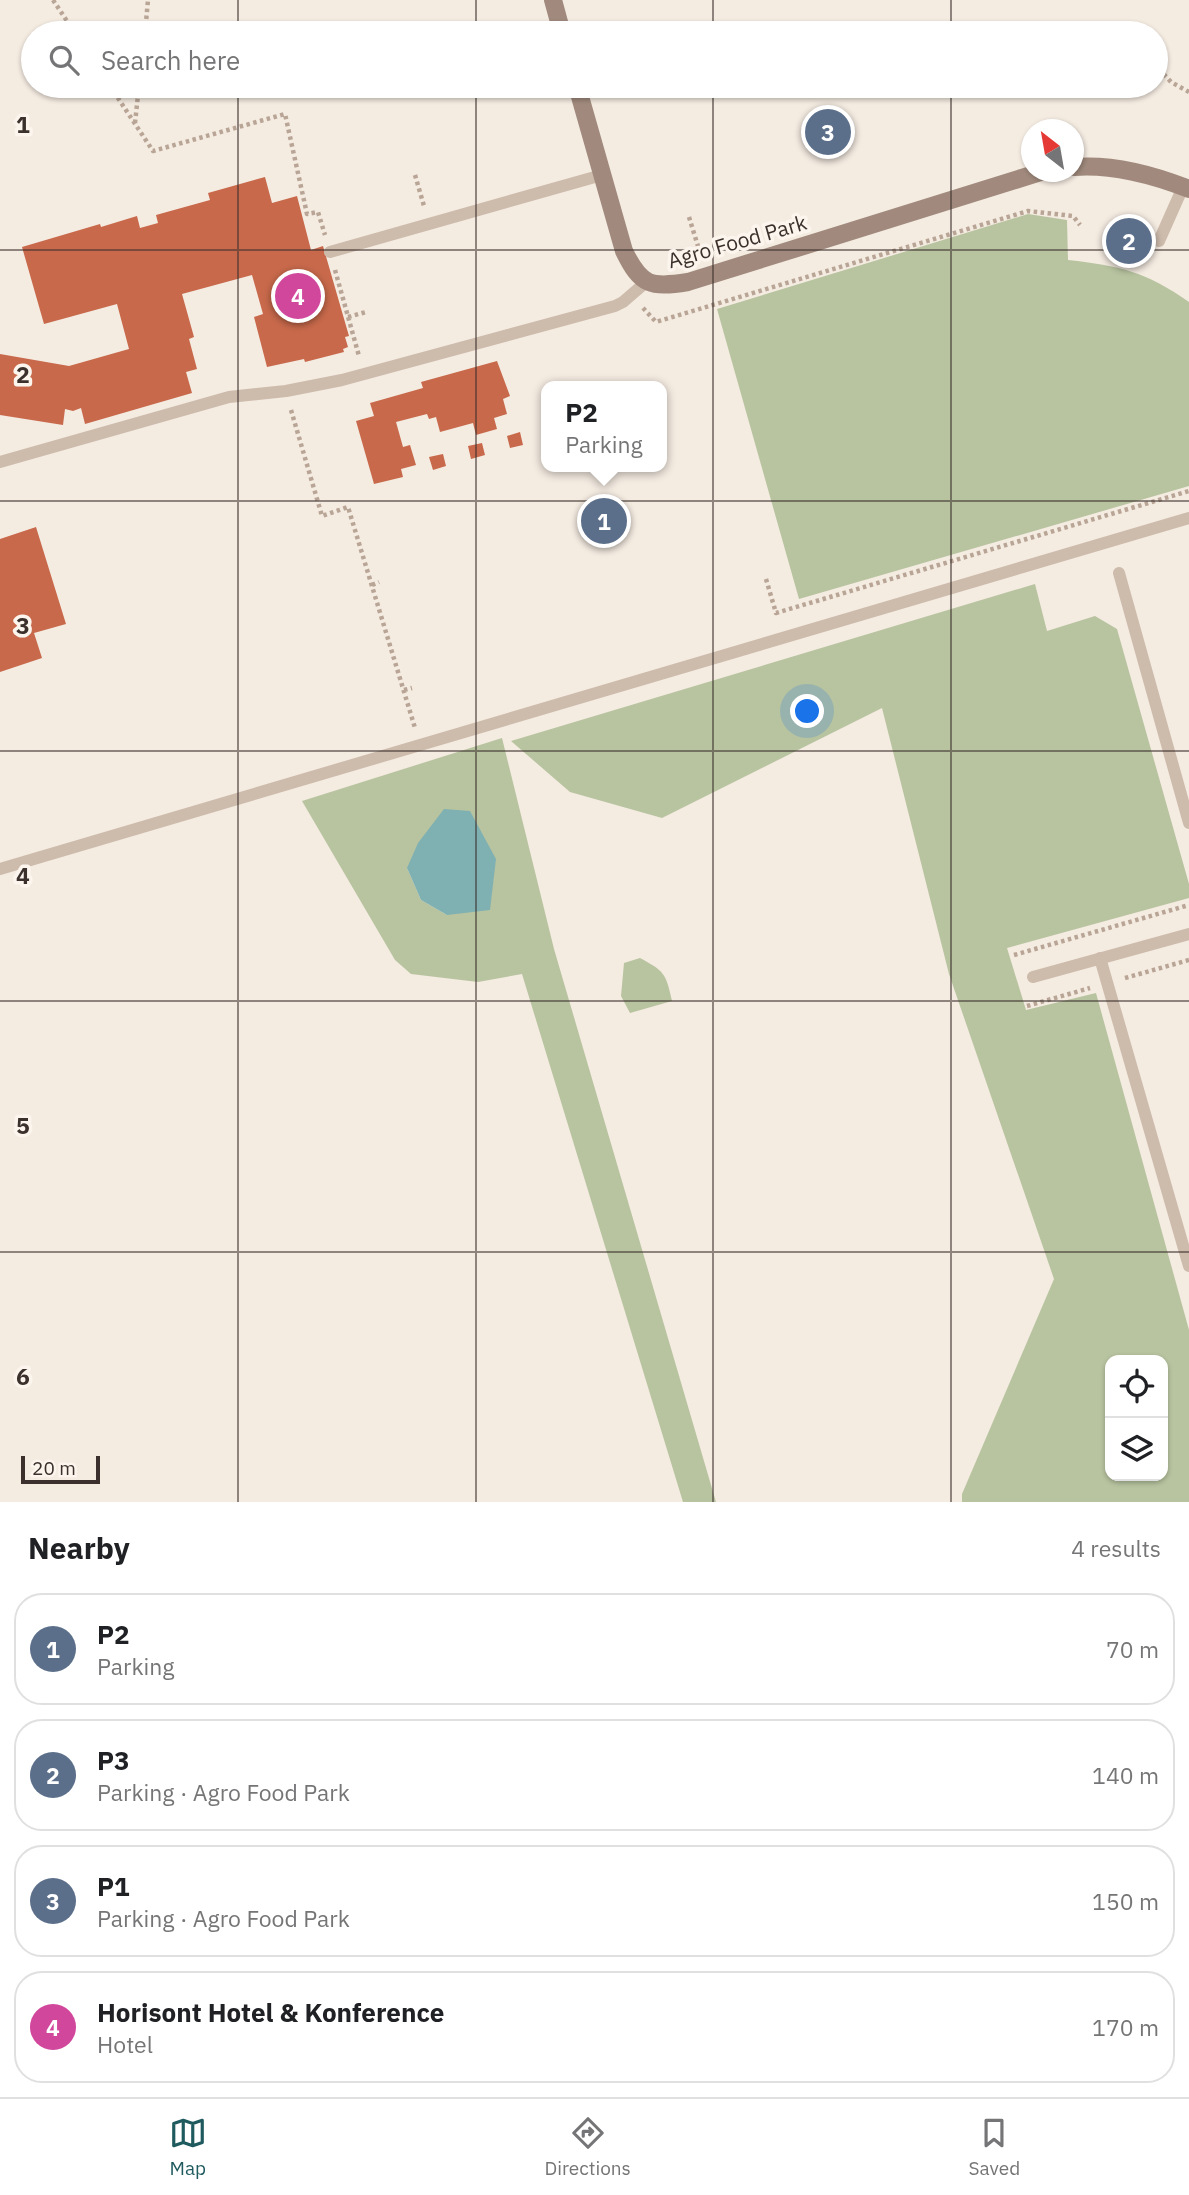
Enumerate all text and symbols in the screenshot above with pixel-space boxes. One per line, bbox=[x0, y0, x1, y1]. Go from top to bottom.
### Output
search box bbox=[21, 21, 1168, 98]
icon: search bbox=[45, 41, 83, 79]
text: Search here bbox=[101, 43, 240, 77]
pin: 3 bbox=[805, 106, 851, 158]
text: 1 bbox=[16, 109, 30, 139]
north arrow bbox=[1021, 119, 1084, 182]
street label: Agro Food Park bbox=[664, 208, 810, 274]
pin: 2 bbox=[1106, 215, 1152, 267]
pin: 4 bbox=[275, 270, 321, 322]
text: 2 bbox=[16, 359, 30, 389]
popup bbox=[541, 381, 667, 472]
text: P2 bbox=[565, 395, 598, 429]
text: Parking bbox=[565, 429, 643, 459]
pin: 1 bbox=[581, 495, 627, 547]
text: 3 bbox=[16, 610, 30, 640]
your location bbox=[790, 694, 824, 728]
text: 4 bbox=[16, 860, 30, 890]
text: 5 bbox=[16, 1110, 30, 1140]
map controls bbox=[1105, 1355, 1168, 1481]
button: locate bbox=[1105, 1355, 1168, 1418]
text: 6 bbox=[16, 1361, 30, 1391]
button: layers bbox=[1105, 1418, 1168, 1481]
scale bar bbox=[21, 1453, 100, 1485]
text: 20 m bbox=[32, 1456, 76, 1480]
text: Nearby bbox=[28, 1528, 130, 1567]
text: 4 results bbox=[1071, 1533, 1161, 1563]
text: P2 bbox=[97, 1617, 130, 1651]
text: 1 bbox=[46, 1634, 60, 1664]
text: 70 m bbox=[1106, 1634, 1159, 1664]
text: Parking bbox=[97, 1651, 175, 1681]
text: P3 bbox=[97, 1743, 130, 1777]
text: 2 bbox=[46, 1760, 60, 1790]
text: 140 m bbox=[1092, 1760, 1159, 1790]
text: Parking · Agro Food Park bbox=[97, 1777, 350, 1807]
text: P1 bbox=[97, 1869, 130, 1903]
text: 3 bbox=[46, 1886, 60, 1916]
text: 150 m bbox=[1092, 1886, 1159, 1916]
text: Parking · Agro Food Park bbox=[97, 1903, 350, 1933]
text: Horisont Hotel & Konference bbox=[97, 1995, 444, 2029]
text: 4 bbox=[46, 2012, 60, 2042]
text: 170 m bbox=[1092, 2012, 1159, 2042]
text: Hotel bbox=[97, 2029, 153, 2059]
tab: Map bbox=[169, 2114, 207, 2180]
tab: Directions bbox=[544, 2114, 631, 2180]
tab: Saved bbox=[969, 2114, 1020, 2180]

